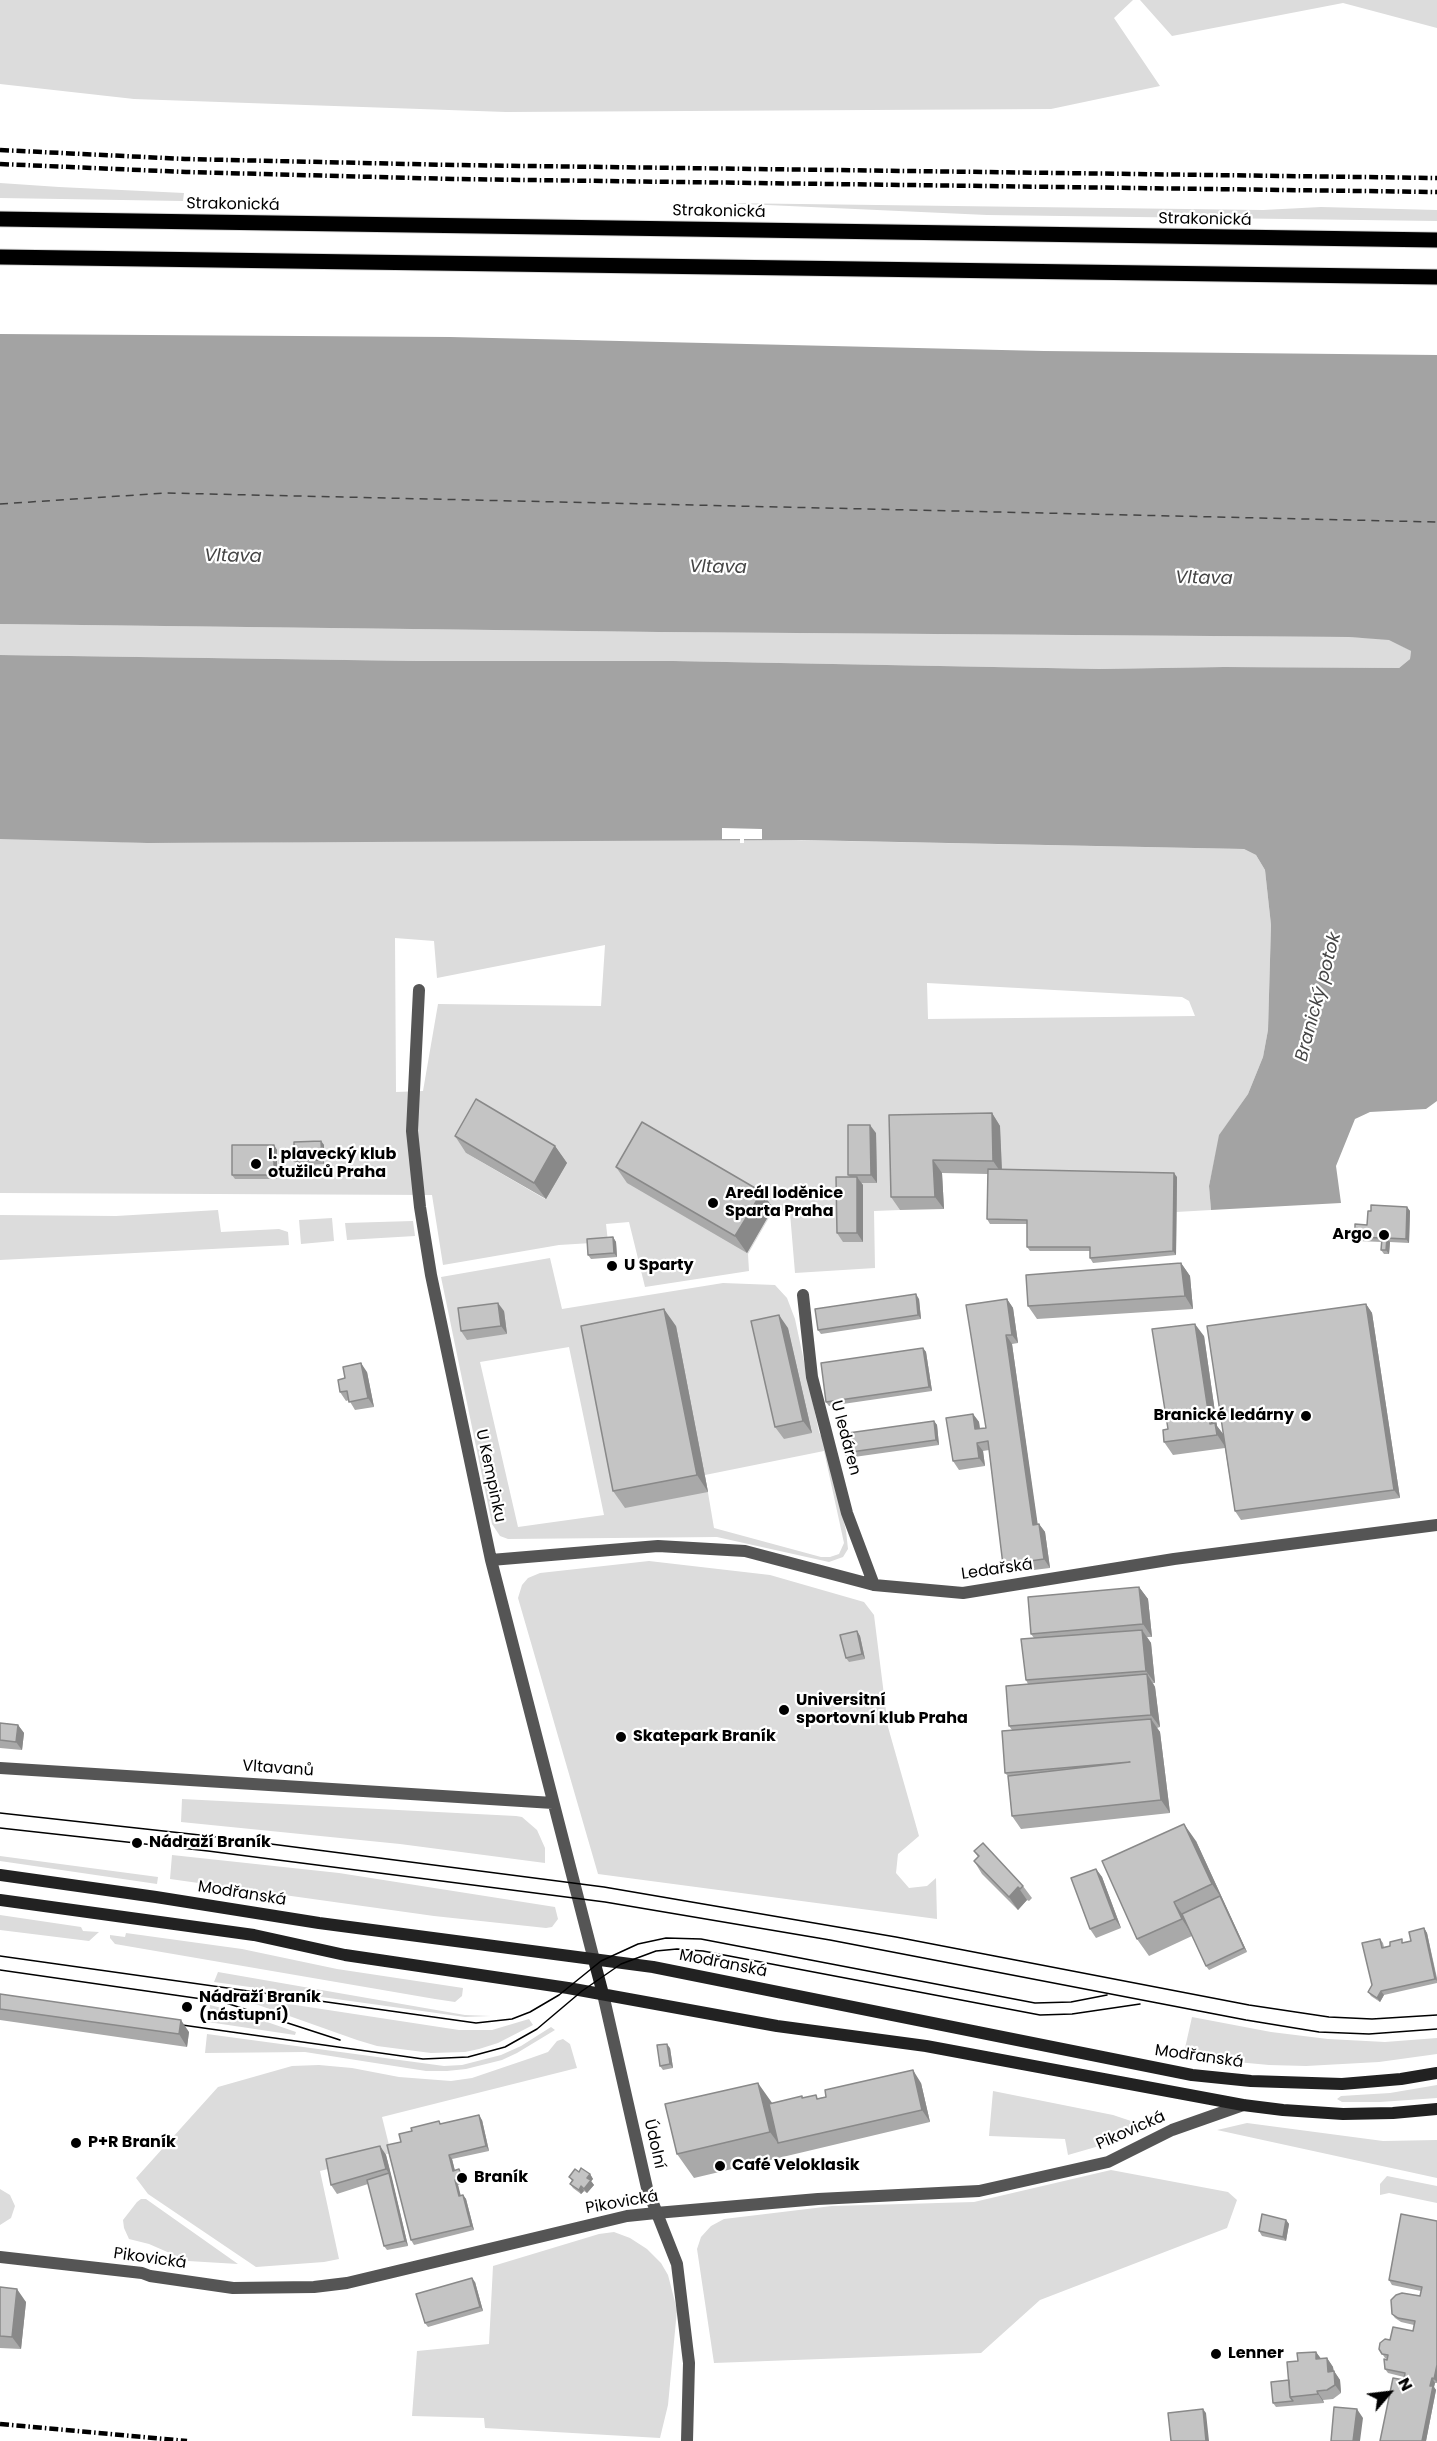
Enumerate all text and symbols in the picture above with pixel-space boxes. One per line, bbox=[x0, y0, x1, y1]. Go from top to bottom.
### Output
street label: Strakonická bbox=[186, 195, 280, 215]
street label: Strakonická bbox=[672, 202, 766, 222]
street label: Strakonická bbox=[1158, 210, 1252, 230]
water label: Vltava bbox=[204, 546, 262, 568]
water label: Vltava bbox=[689, 557, 747, 579]
water label: Vltava bbox=[1175, 568, 1233, 590]
water label: Branický potok bbox=[1291, 930, 1347, 1064]
place label: I. plavecký klub otužilců Praha bbox=[268, 1145, 396, 1183]
marker: I. plavecký klub otužilců Praha bbox=[249, 1157, 263, 1171]
place label: Areál loděnice Sparta Praha bbox=[725, 1184, 843, 1222]
marker: Areál loděnice Sparta Praha bbox=[706, 1196, 720, 1210]
place label: Argo bbox=[1332, 1225, 1372, 1245]
marker: Argo bbox=[1377, 1228, 1391, 1242]
place label: U Sparty bbox=[624, 1256, 694, 1276]
marker: U Sparty bbox=[605, 1259, 619, 1273]
street label: U ledáren bbox=[826, 1398, 864, 1478]
place label: Branické ledárny bbox=[1153, 1406, 1294, 1426]
marker: Branické ledárny bbox=[1299, 1409, 1313, 1423]
street label: U Kempinku bbox=[471, 1428, 509, 1524]
street label: Ledařská bbox=[960, 1555, 1034, 1585]
place label: Universitní sportovní klub Praha bbox=[796, 1691, 968, 1729]
marker: Universitní sportovní klub Praha bbox=[777, 1703, 791, 1717]
place label: Skatepark Braník bbox=[633, 1727, 776, 1747]
marker: Skatepark Braník bbox=[614, 1730, 628, 1744]
street label: Vltavanů bbox=[242, 1757, 314, 1781]
place label: Nádraží Braník bbox=[149, 1833, 271, 1853]
marker: Nádraží Braník bbox=[130, 1836, 144, 1850]
street label: Modřanská bbox=[196, 1878, 288, 1910]
street label: Modřanská bbox=[677, 1946, 769, 1982]
place label: Nádraží Braník (nástupní) bbox=[199, 1988, 321, 2026]
marker: Nádraží Braník (nástupní) bbox=[180, 2000, 194, 2014]
street label: Modřanská bbox=[1153, 2041, 1245, 2073]
street label: Pikovická bbox=[1094, 2107, 1168, 2155]
street label: Údolní bbox=[639, 2117, 669, 2171]
place label: P+R Braník bbox=[88, 2133, 176, 2153]
marker: P+R Braník bbox=[69, 2136, 83, 2150]
place label: Café Veloklasik bbox=[732, 2156, 860, 2176]
marker: Café Veloklasik bbox=[713, 2159, 727, 2173]
place label: Braník bbox=[474, 2168, 528, 2188]
marker: Braník bbox=[455, 2171, 469, 2185]
street label: Pikovická bbox=[584, 2187, 660, 2219]
street label: Pikovická bbox=[112, 2244, 188, 2274]
place label: Lenner bbox=[1228, 2344, 1284, 2364]
marker: Lenner bbox=[1209, 2347, 1223, 2361]
north arrow bbox=[1359, 2363, 1419, 2423]
text: N bbox=[1392, 2374, 1418, 2395]

